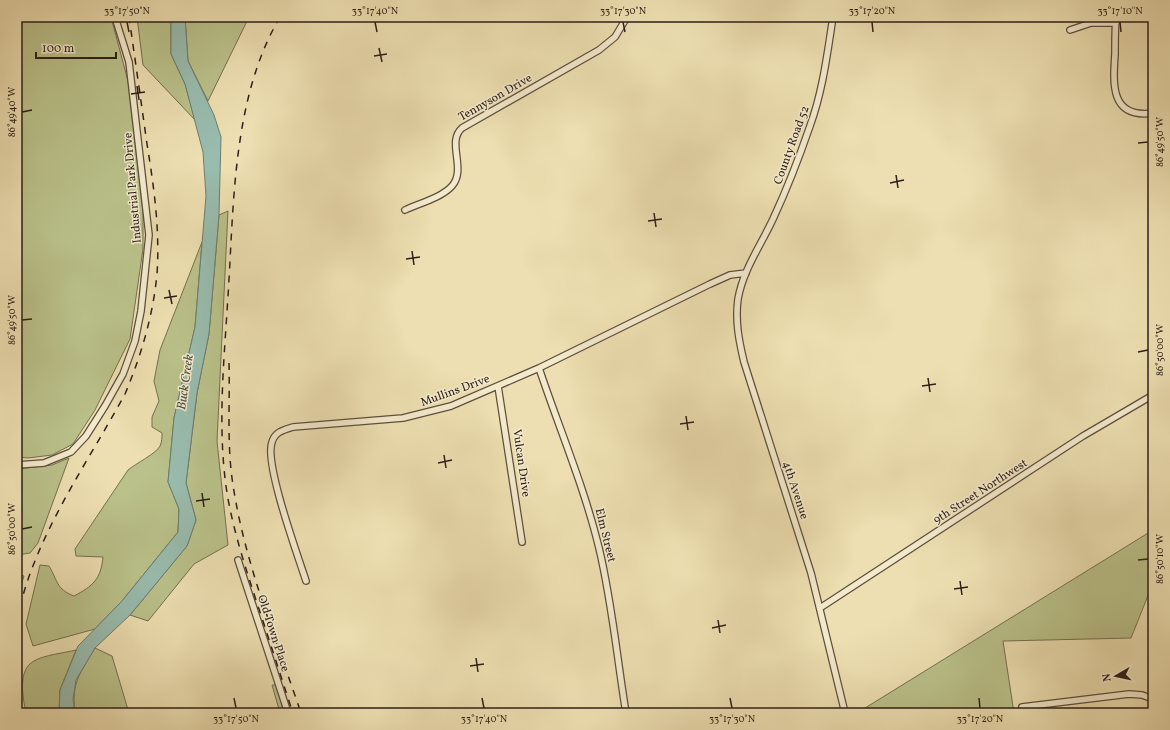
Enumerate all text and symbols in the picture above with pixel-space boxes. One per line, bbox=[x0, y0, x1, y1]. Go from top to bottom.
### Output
text: 33°17'50"N bbox=[104, 4, 151, 18]
text: 33°17'40"N bbox=[352, 4, 399, 18]
text: 33°17'30"N bbox=[600, 4, 647, 18]
text: 33°17'20"N bbox=[849, 4, 896, 18]
text: 33°17'10"N bbox=[1097, 4, 1143, 18]
scale bar bbox=[36, 34, 116, 60]
text: 100 m bbox=[42, 41, 75, 57]
street label: Tennyson Drive bbox=[456, 70, 536, 125]
text: 86°49'40"W bbox=[5, 87, 19, 137]
street label: County Road 52 bbox=[770, 104, 814, 187]
text: 86°49'50"W bbox=[1153, 117, 1167, 167]
street label: Industrial Park Drive bbox=[120, 132, 146, 244]
text: 86°49'50"W bbox=[5, 295, 19, 345]
text: 86°50'00"W bbox=[1153, 324, 1167, 376]
water label: Buck Creek bbox=[173, 353, 199, 411]
street label: Mullins Drive bbox=[419, 371, 492, 411]
street label: Vulcan Drive bbox=[508, 428, 534, 498]
street label: 9th Street Northwest bbox=[930, 455, 1031, 528]
street label: 4th Avenue bbox=[778, 459, 812, 522]
text: 86°50'00"W bbox=[5, 503, 19, 555]
street label: Elm Street bbox=[591, 506, 619, 564]
text: 86°50'10"W bbox=[1153, 534, 1167, 584]
street label: Old Town Place bbox=[253, 593, 293, 674]
north arrow bbox=[1096, 656, 1136, 696]
text: N bbox=[1100, 672, 1116, 682]
text: 33°17'50"N bbox=[213, 712, 260, 726]
text: 33°17'40"N bbox=[461, 712, 508, 726]
text: 33°17'30"N bbox=[709, 712, 756, 726]
text: 33°17'20"N bbox=[957, 712, 1004, 726]

